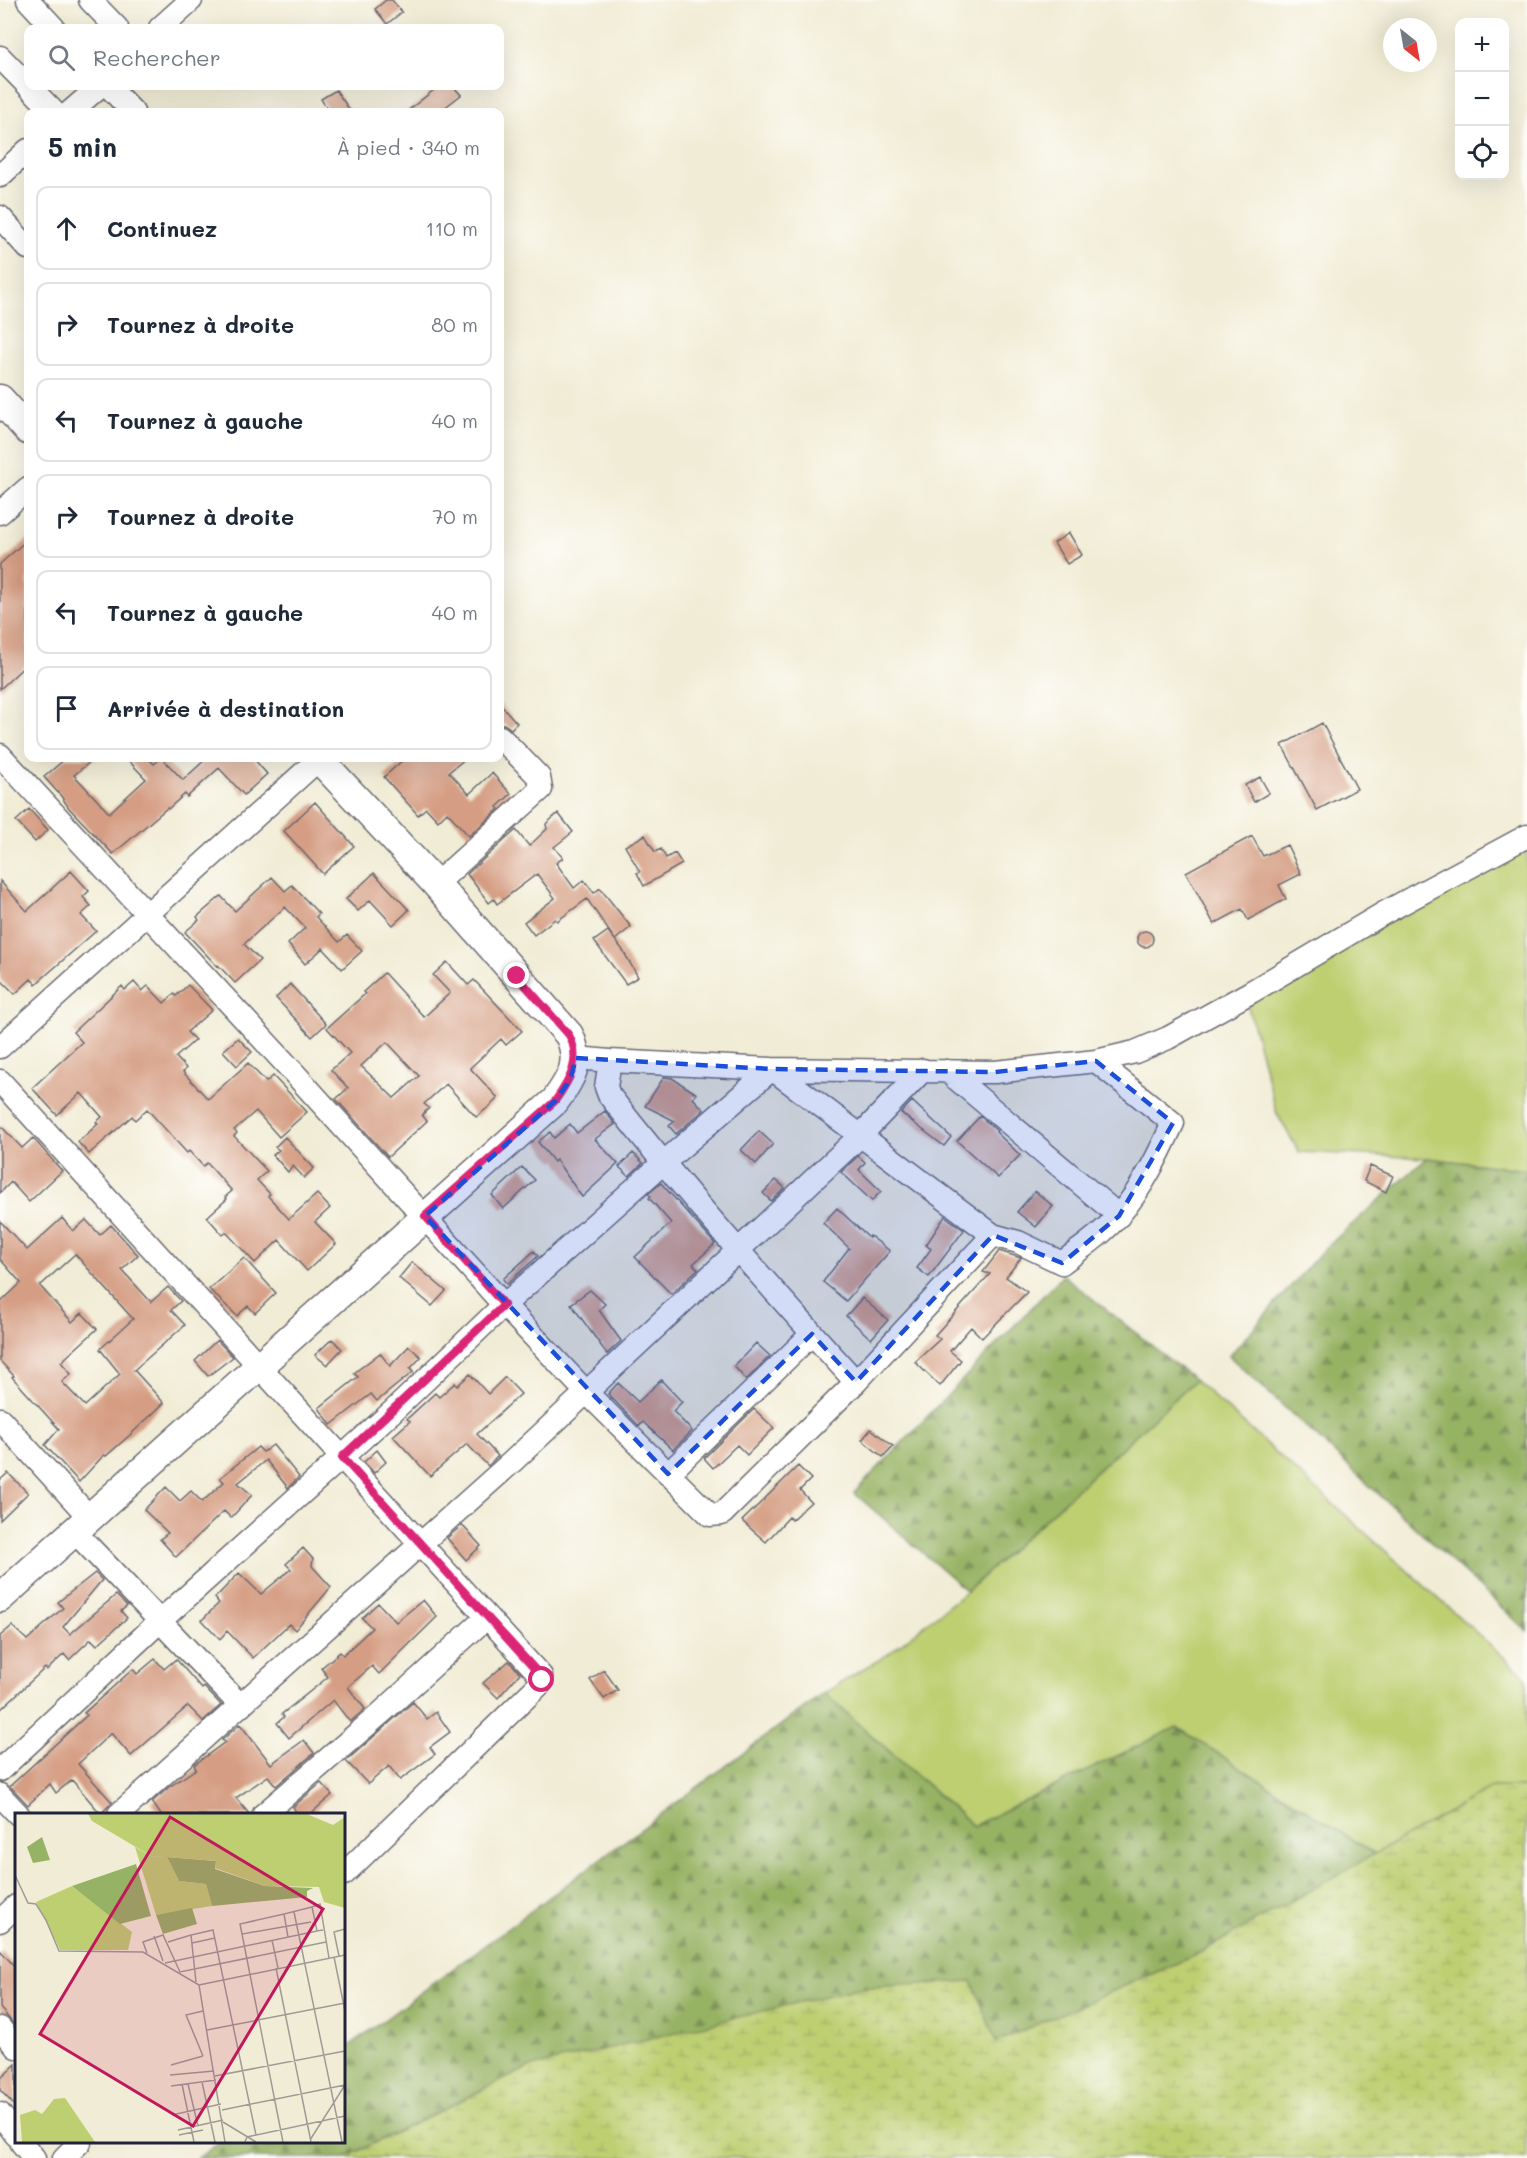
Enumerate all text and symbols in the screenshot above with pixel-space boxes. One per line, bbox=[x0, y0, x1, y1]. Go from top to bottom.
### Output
north arrow bbox=[1383, 18, 1437, 72]
map controls bbox=[1455, 18, 1509, 180]
button: + bbox=[1455, 18, 1509, 72]
search box bbox=[24, 24, 504, 90]
icon: search bbox=[45, 41, 78, 74]
text: Rechercher bbox=[93, 43, 221, 72]
button: − bbox=[1455, 72, 1509, 126]
button: locate bbox=[1455, 126, 1509, 180]
text: 5 min bbox=[48, 130, 117, 164]
text: À pied · 340 m bbox=[337, 134, 480, 160]
icon: ahead bbox=[50, 212, 83, 245]
text: Continuez bbox=[107, 214, 217, 243]
text: 110 m bbox=[425, 215, 478, 241]
icon: right bbox=[50, 308, 83, 341]
text: Tournez à droite bbox=[107, 310, 294, 339]
text: 80 m bbox=[431, 311, 478, 337]
icon: left bbox=[50, 404, 83, 437]
text: Tournez à gauche bbox=[107, 406, 303, 435]
text: 40 m bbox=[432, 407, 478, 433]
icon: right bbox=[50, 500, 83, 533]
text: Tournez à droite bbox=[107, 502, 294, 531]
text: 70 m bbox=[432, 503, 478, 529]
icon: left bbox=[50, 596, 83, 629]
text: Tournez à gauche bbox=[107, 598, 303, 627]
text: 40 m bbox=[432, 599, 478, 625]
icon: arrive bbox=[50, 692, 83, 725]
text: Arrivée à destination bbox=[107, 694, 344, 723]
route end bbox=[503, 962, 529, 988]
route start bbox=[528, 1666, 554, 1692]
inset map bbox=[15, 1813, 345, 2143]

